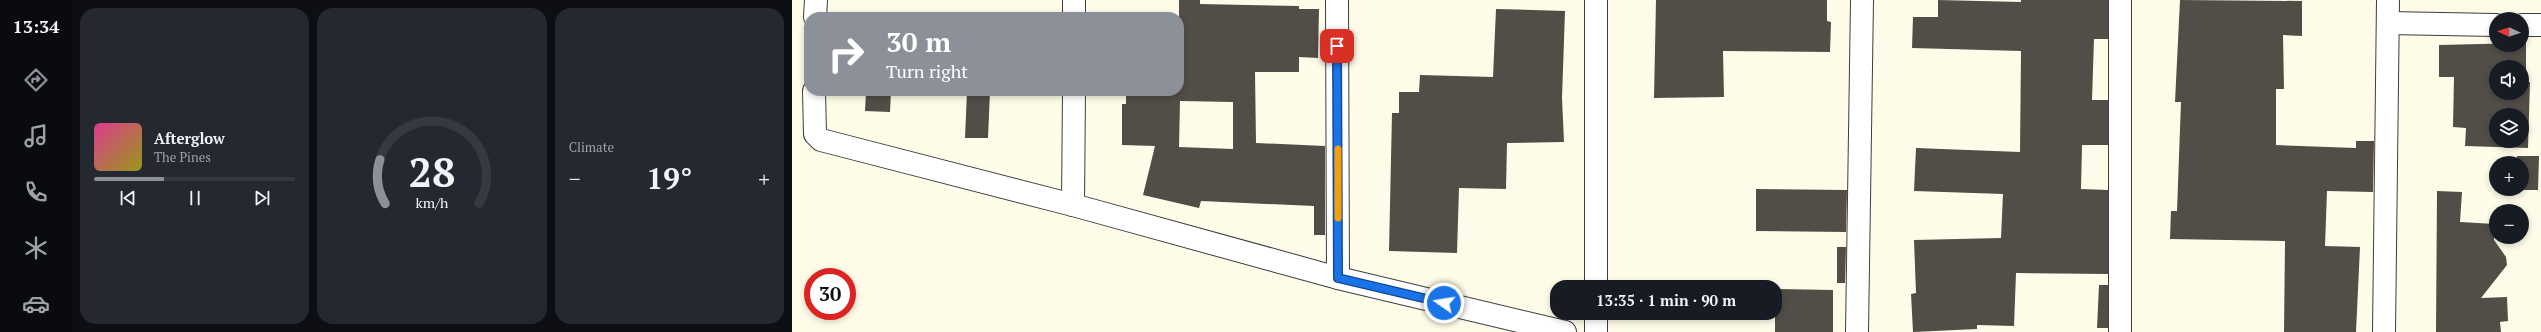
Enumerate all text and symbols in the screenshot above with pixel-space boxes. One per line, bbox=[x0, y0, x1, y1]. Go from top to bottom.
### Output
north arrow bbox=[2489, 12, 2529, 52]
map controls bbox=[2489, 12, 2529, 244]
text: 13:34 bbox=[13, 14, 59, 38]
text: 30 m bbox=[886, 23, 951, 60]
icon: right bbox=[820, 28, 872, 80]
pin bbox=[1320, 29, 1354, 63]
icon: arrive bbox=[1326, 35, 1348, 57]
text: Turn right bbox=[886, 59, 968, 83]
button: sound bbox=[2489, 60, 2529, 100]
icon: directions bbox=[22, 66, 50, 94]
button: layers bbox=[2489, 108, 2529, 148]
icon: music bbox=[22, 122, 50, 150]
text: Afterglow bbox=[154, 128, 225, 148]
text: Climate bbox=[569, 138, 614, 156]
text: 28 bbox=[408, 144, 455, 199]
text: The Pines bbox=[154, 148, 211, 166]
button: + bbox=[2489, 156, 2529, 196]
text: 19° bbox=[646, 158, 692, 198]
text: − bbox=[569, 164, 580, 193]
text: + bbox=[758, 164, 770, 193]
icon: phone bbox=[22, 178, 50, 206]
icon: previous bbox=[117, 187, 139, 209]
icon: pause bbox=[184, 187, 206, 209]
icon: next bbox=[251, 187, 273, 209]
text: km/h bbox=[415, 193, 449, 212]
button: − bbox=[2489, 204, 2529, 244]
icon: climate bbox=[22, 234, 50, 262]
speed limit sign: 30 bbox=[804, 268, 856, 320]
position arrow bbox=[1423, 282, 1465, 324]
icon: car bbox=[22, 290, 50, 318]
text: 13:35 · 1 min · 90 m bbox=[1596, 290, 1736, 310]

